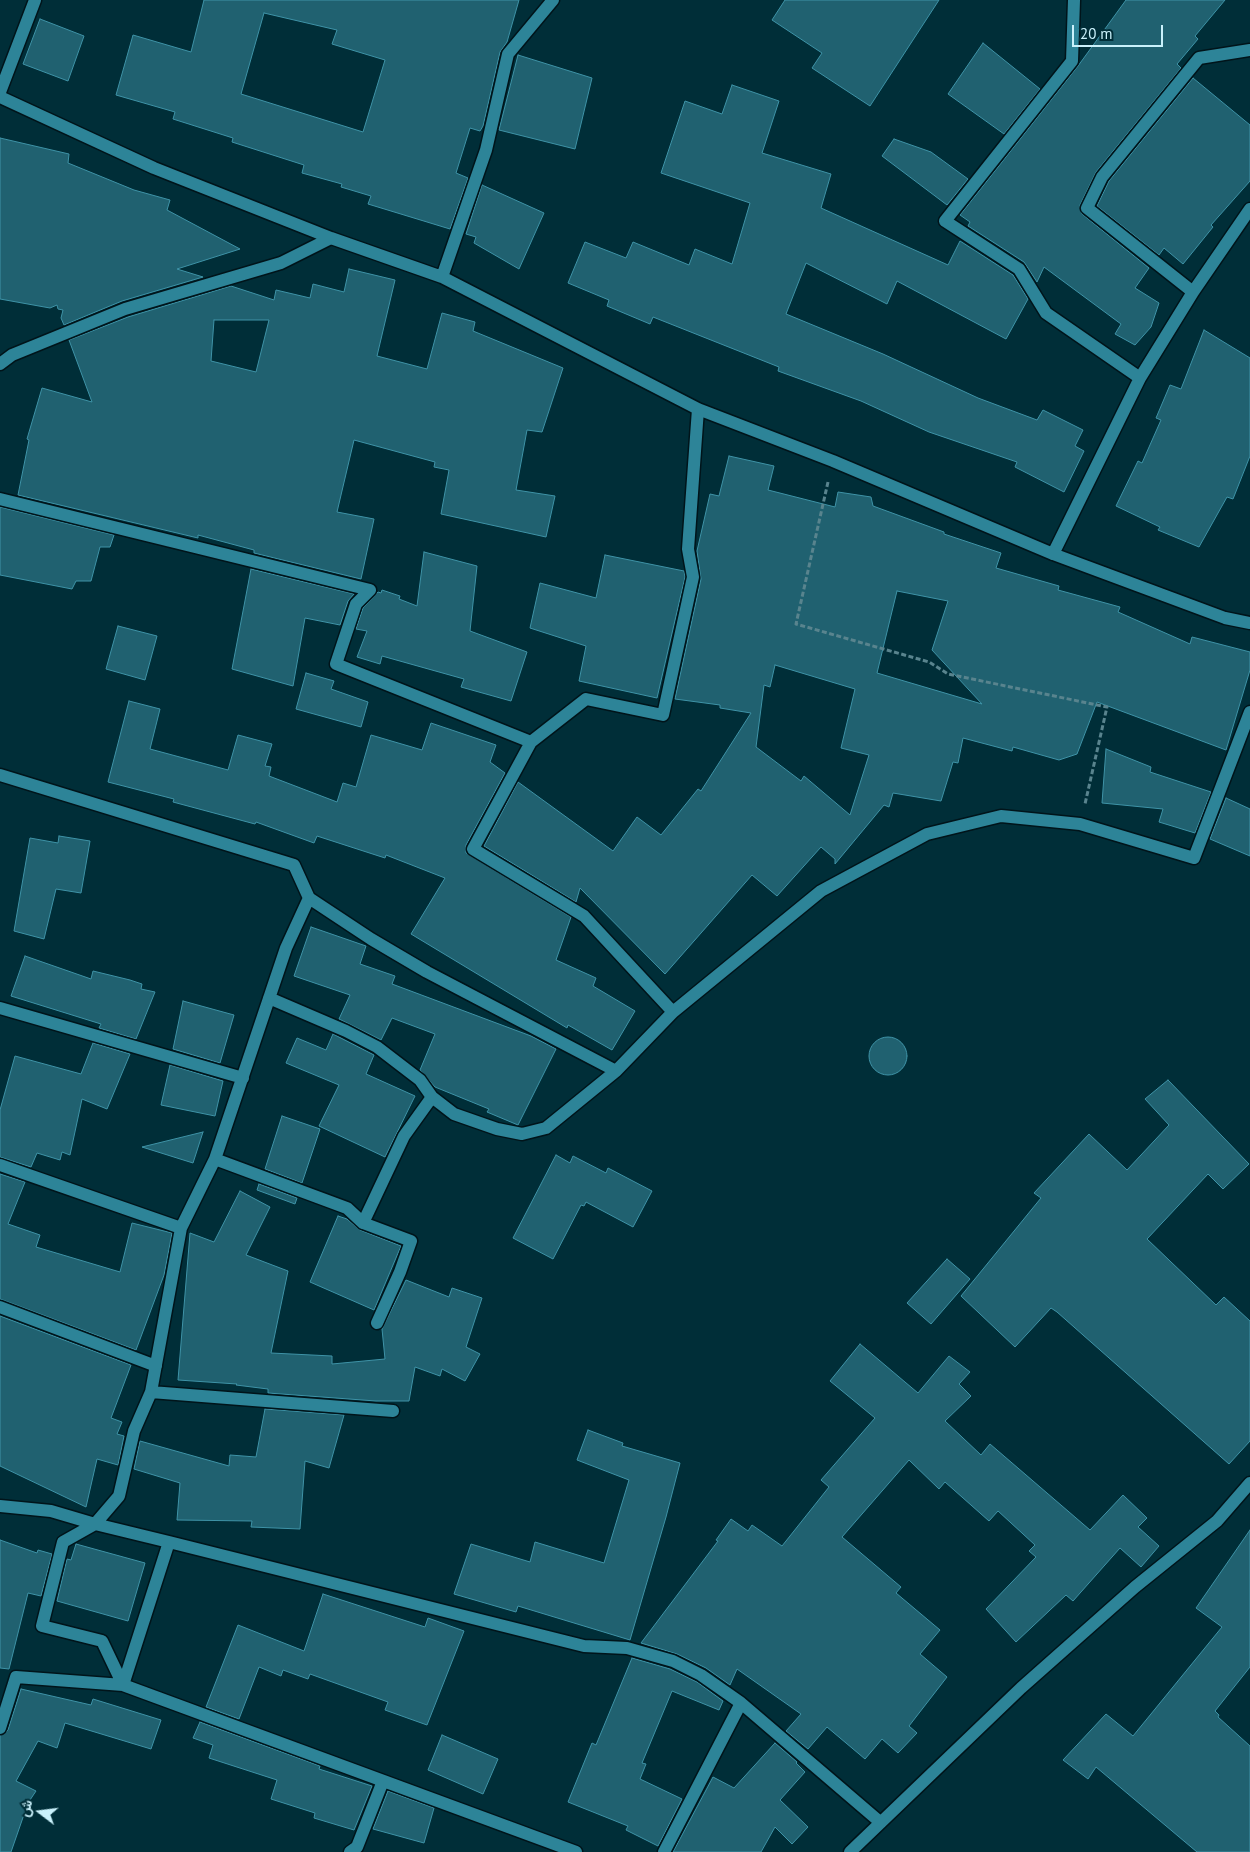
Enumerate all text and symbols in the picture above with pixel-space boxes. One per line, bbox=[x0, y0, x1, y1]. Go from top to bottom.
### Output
scale bar bbox=[1075, 15, 1166, 47]
text: 20 m bbox=[1080, 24, 1113, 43]
north arrow bbox=[15, 1787, 65, 1837]
text: ش bbox=[15, 1798, 36, 1819]

